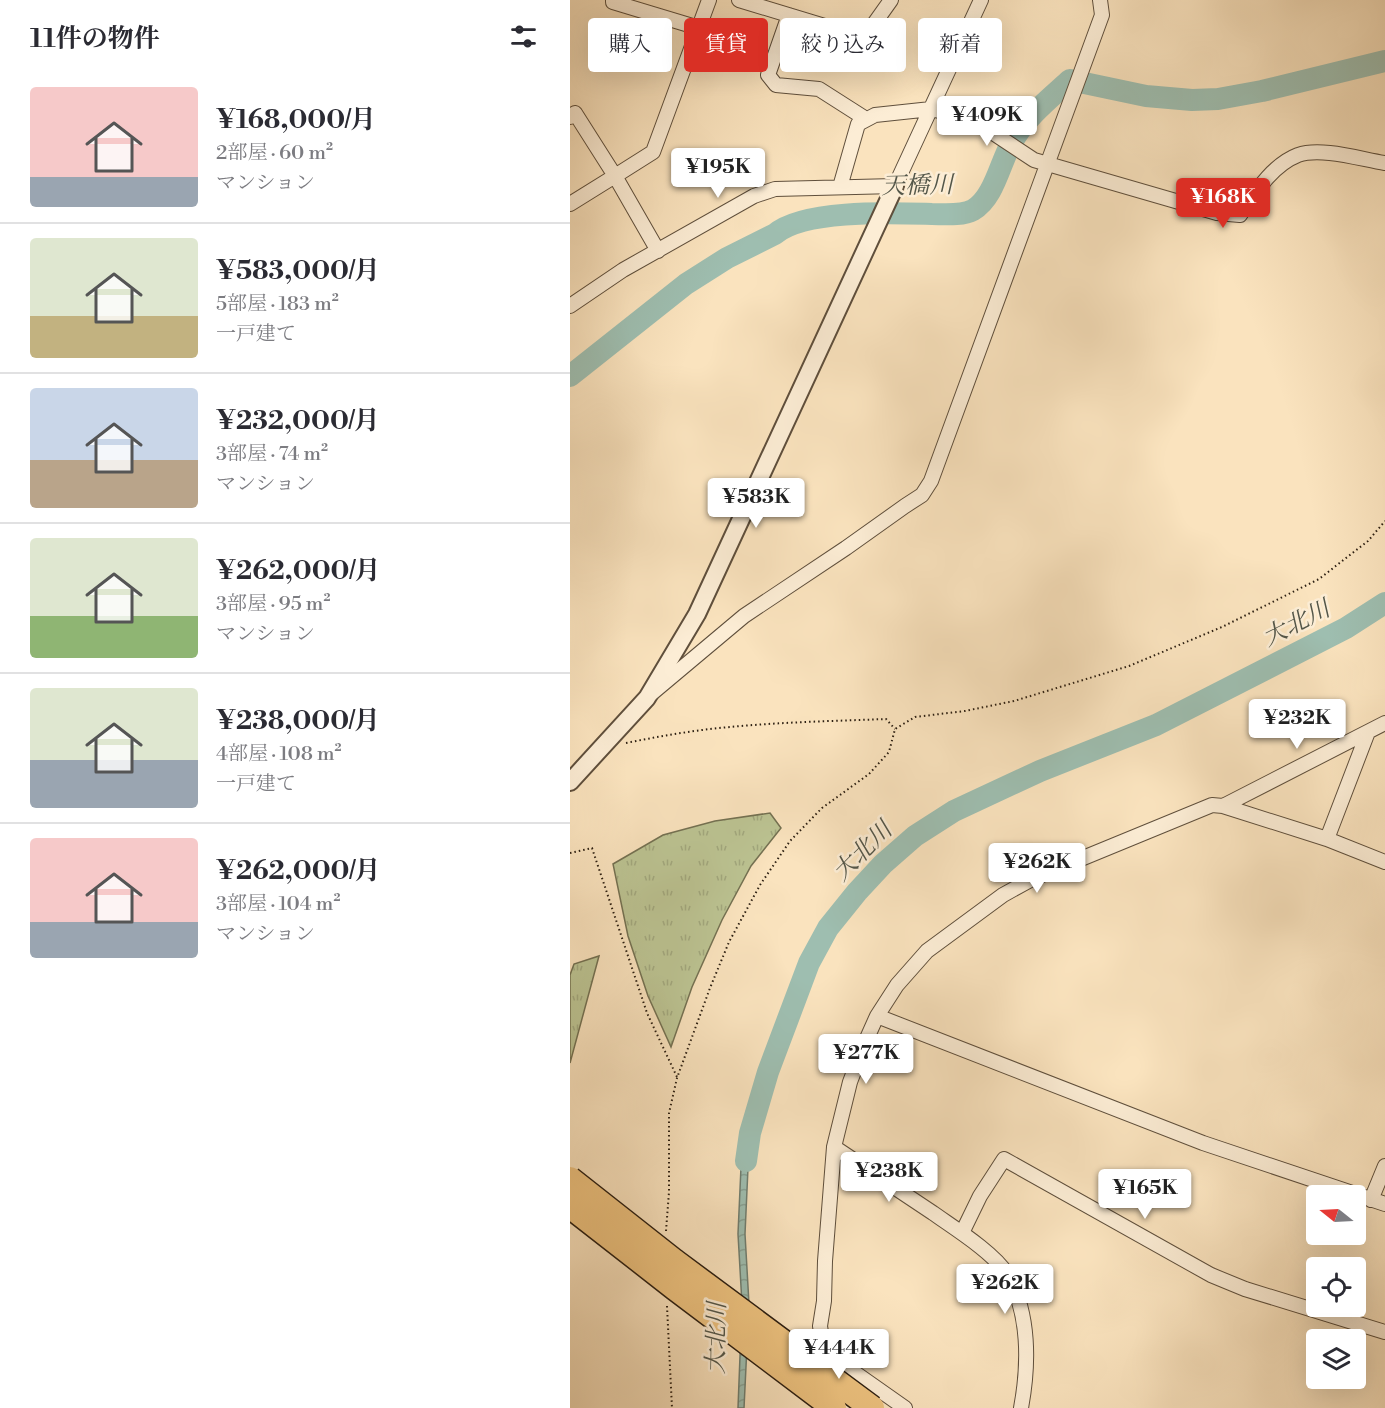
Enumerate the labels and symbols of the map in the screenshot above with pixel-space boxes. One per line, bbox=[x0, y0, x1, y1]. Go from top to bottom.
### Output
pin: ¥409K bbox=[945, 96, 1029, 147]
pin: ¥195K bbox=[676, 148, 760, 199]
water label: 天橋川 bbox=[881, 170, 956, 202]
pin: ¥168K bbox=[1181, 178, 1265, 229]
pin: ¥583K bbox=[714, 478, 798, 529]
water label: 大北川 bbox=[1258, 593, 1338, 654]
pin: ¥232K bbox=[1255, 699, 1339, 750]
water label: 大北川 bbox=[827, 814, 901, 888]
pin: ¥262K bbox=[995, 843, 1079, 894]
pin: ¥277K bbox=[824, 1034, 908, 1085]
pin: ¥238K bbox=[847, 1152, 931, 1203]
pin: ¥165K bbox=[1103, 1169, 1187, 1220]
north arrow bbox=[1306, 1185, 1366, 1245]
pin: ¥262K bbox=[963, 1264, 1047, 1315]
water label: 大北川 bbox=[701, 1299, 733, 1374]
pin: ¥444K bbox=[797, 1329, 881, 1380]

